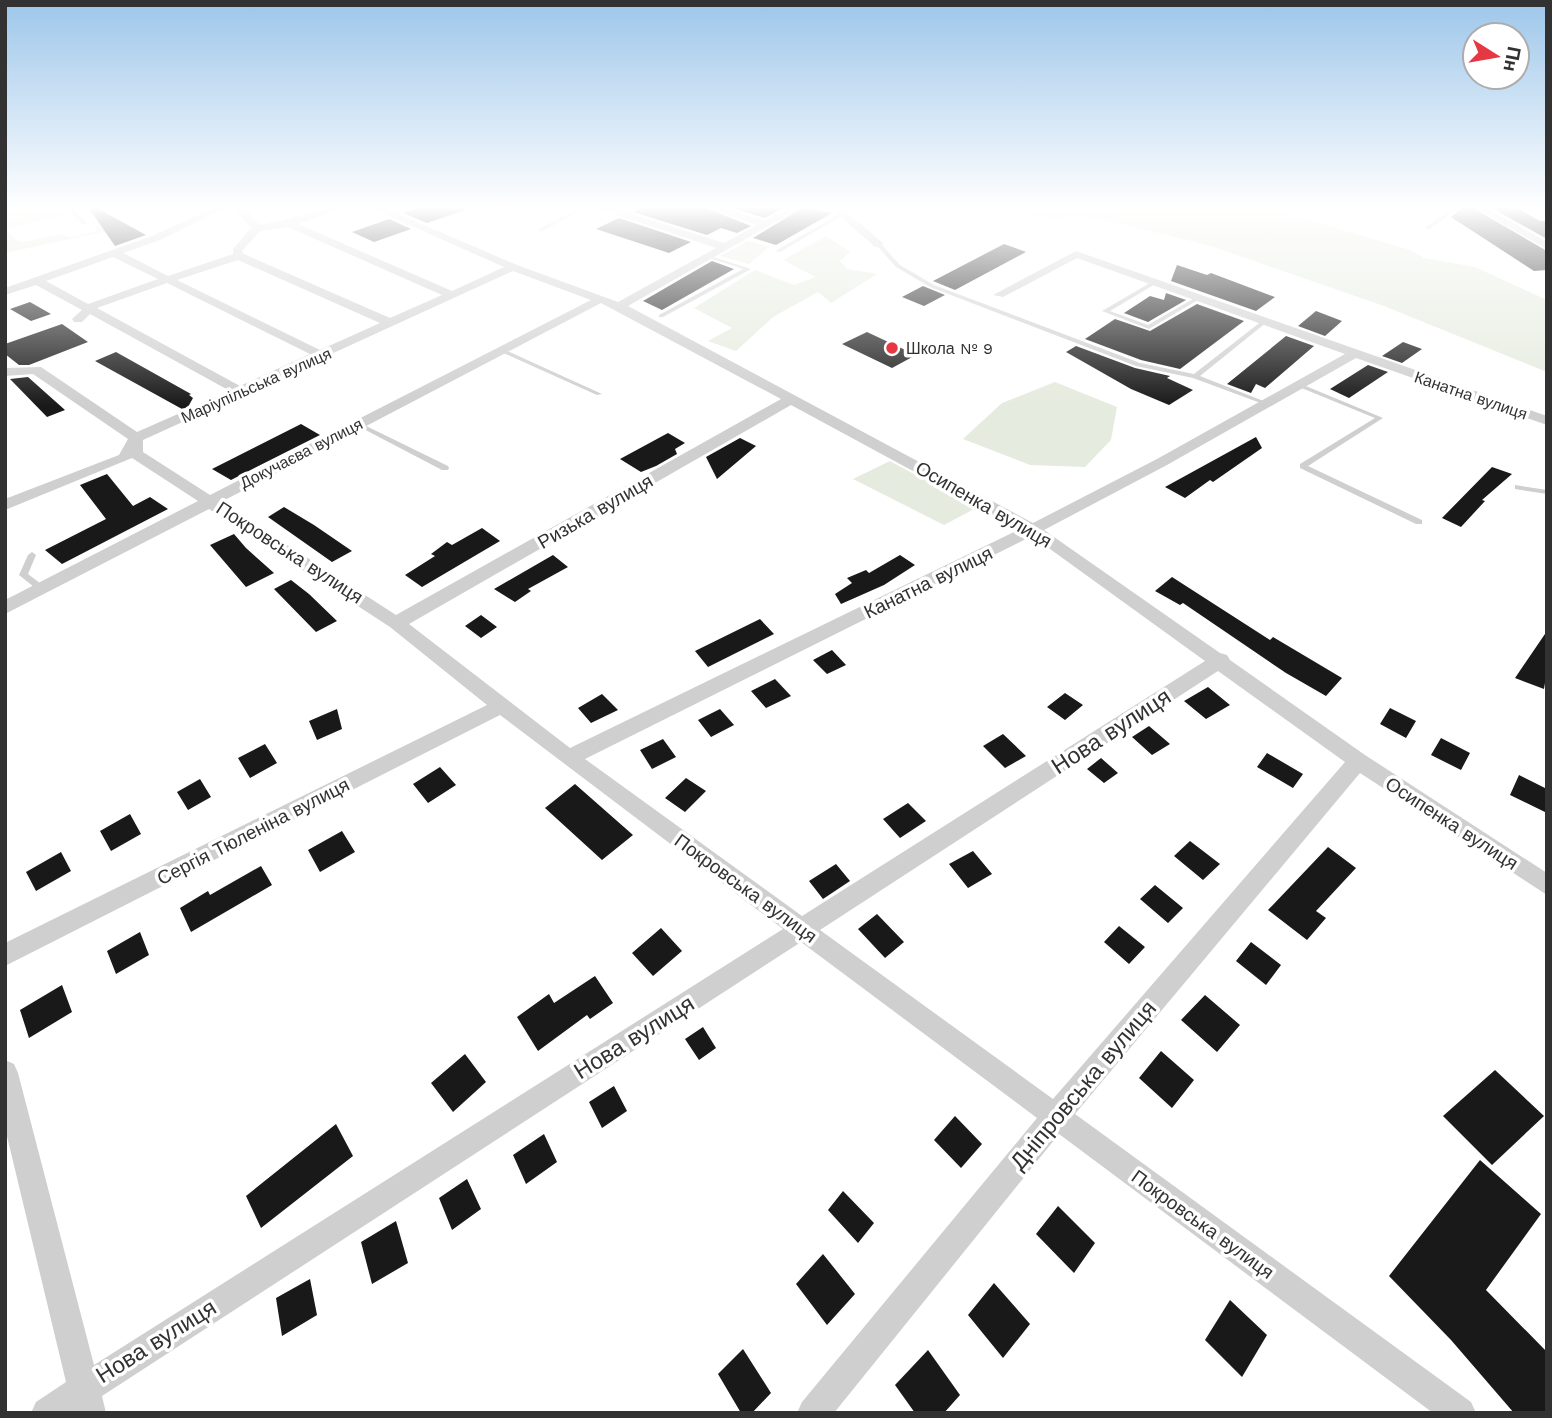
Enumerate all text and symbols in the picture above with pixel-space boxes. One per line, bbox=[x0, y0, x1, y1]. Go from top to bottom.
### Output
north arrow bbox=[1461, 21, 1531, 91]
text: Пн bbox=[1499, 45, 1526, 74]
place label: Школа № 9 bbox=[906, 339, 993, 358]
marker: Школа № 9 bbox=[884, 340, 900, 356]
street label: Маріупільська вулиця bbox=[178, 344, 334, 427]
street label: Канатна вулиця bbox=[1412, 367, 1530, 424]
street label: Докучаєва вулиця bbox=[237, 414, 366, 493]
street label: Осипенка вулиця bbox=[911, 456, 1056, 553]
street label: Ризька вулиця bbox=[534, 469, 657, 554]
street label: Покровська вулиця bbox=[212, 496, 367, 608]
street label: Канатна вулиця bbox=[860, 541, 996, 624]
street label: Нова вулиця bbox=[1047, 683, 1176, 780]
street label: Осипенка вулиця bbox=[1381, 772, 1522, 875]
street label: Сергія Тюленіна вулиця bbox=[153, 773, 353, 890]
street label: Покровська вулиця bbox=[670, 829, 821, 948]
street label: Нова вулиця bbox=[569, 990, 699, 1085]
street label: Дніпровська вулиця bbox=[1005, 995, 1162, 1175]
street label: Покровська вулиця bbox=[1127, 1165, 1278, 1284]
street label: Нова вулиця bbox=[91, 1294, 221, 1389]

